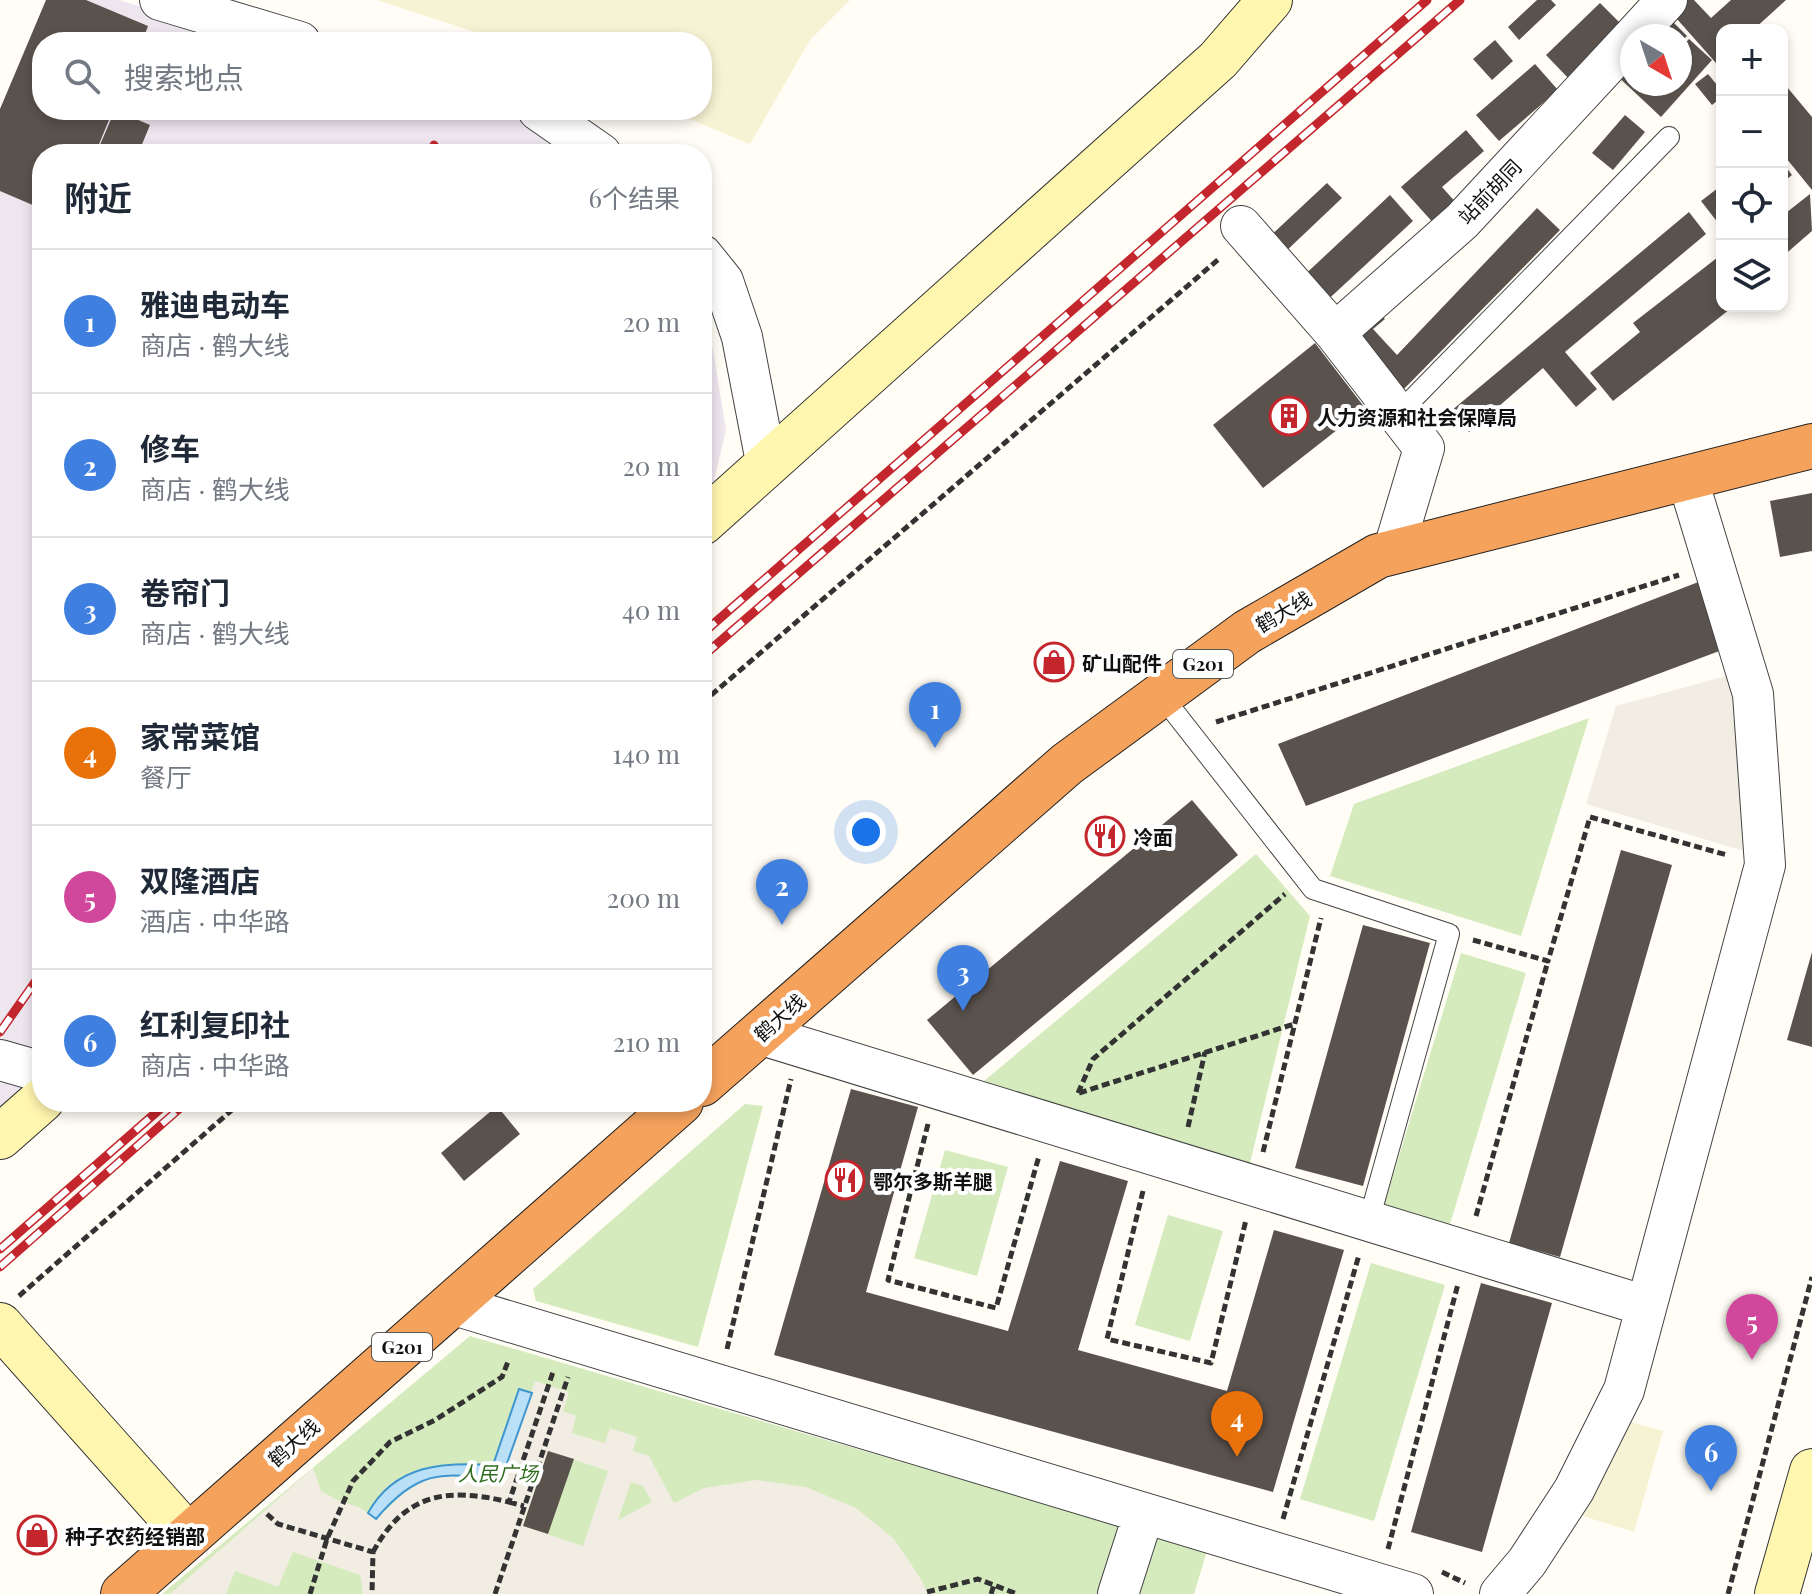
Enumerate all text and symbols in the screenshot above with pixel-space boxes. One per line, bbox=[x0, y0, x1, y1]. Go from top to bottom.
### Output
north arrow bbox=[1620, 24, 1692, 96]
map controls bbox=[1716, 24, 1788, 312]
button: + bbox=[1716, 24, 1788, 96]
search box bbox=[32, 32, 712, 120]
icon: search bbox=[60, 54, 104, 98]
text: 搜索地点 bbox=[124, 57, 244, 97]
button: − bbox=[1716, 96, 1788, 168]
street label: 站前胡同 bbox=[1452, 153, 1526, 229]
button: locate bbox=[1716, 168, 1788, 240]
text: 附近 bbox=[64, 174, 132, 220]
text: 6个结果 bbox=[589, 180, 680, 215]
button: layers bbox=[1716, 240, 1788, 312]
text: 雅迪电动车 bbox=[140, 284, 290, 324]
text: 1 bbox=[85, 304, 95, 339]
text: 20 m bbox=[622, 304, 680, 339]
text: 商店 · 鹤大线 bbox=[140, 327, 290, 362]
building icon: 人力资源和社会保障局 bbox=[1268, 395, 1310, 437]
place label: 人力资源和社会保障局 bbox=[1317, 403, 1517, 430]
text: 修车 bbox=[140, 428, 200, 468]
text: 2 bbox=[83, 448, 97, 483]
text: 20 m bbox=[622, 448, 680, 483]
text: 商店 · 鹤大线 bbox=[140, 471, 290, 506]
text: 卷帘门 bbox=[140, 572, 230, 612]
street label: 鹤大线 bbox=[1250, 584, 1316, 638]
text: 3 bbox=[84, 592, 96, 627]
text: 40 m bbox=[622, 592, 680, 627]
text: 商店 · 鹤大线 bbox=[140, 615, 290, 650]
shop icon: 矿山配件 bbox=[1033, 641, 1075, 683]
place label: 矿山配件 bbox=[1082, 649, 1162, 676]
road number: G201 bbox=[1173, 650, 1233, 678]
pin: 1 bbox=[909, 682, 961, 748]
text: 家常菜馆 bbox=[140, 716, 260, 756]
text: 4 bbox=[83, 736, 97, 771]
text: 140 m bbox=[612, 736, 680, 771]
text: 餐厅 bbox=[140, 759, 192, 794]
your location bbox=[846, 812, 886, 852]
restaurant icon: 冷面 bbox=[1084, 815, 1126, 857]
place label: 冷面 bbox=[1133, 823, 1173, 850]
pin: 2 bbox=[756, 859, 808, 925]
text: 双隆酒店 bbox=[140, 860, 260, 900]
text: 5 bbox=[84, 880, 96, 915]
text: 200 m bbox=[607, 880, 680, 915]
text: 酒店 · 中华路 bbox=[140, 903, 290, 938]
pin: 3 bbox=[937, 945, 989, 1011]
street label: 鹤大线 bbox=[748, 987, 810, 1047]
text: 红利复印社 bbox=[140, 1004, 290, 1044]
text: 6 bbox=[83, 1024, 97, 1059]
text: 210 m bbox=[613, 1024, 680, 1059]
text: 商店 · 中华路 bbox=[140, 1047, 290, 1082]
restaurant icon: 鄂尔多斯羊腿 bbox=[824, 1159, 866, 1201]
place label: 鄂尔多斯羊腿 bbox=[873, 1167, 993, 1194]
pin: 5 bbox=[1726, 1294, 1778, 1360]
road number: G201 bbox=[372, 1333, 432, 1361]
pin: 4 bbox=[1211, 1391, 1263, 1457]
street label: 鹤大线 bbox=[262, 1412, 324, 1472]
pin: 6 bbox=[1685, 1425, 1737, 1491]
park label: 人民广场 bbox=[458, 1459, 540, 1486]
shop icon: 种子农药经销部 bbox=[16, 1514, 58, 1556]
place label: 种子农药经销部 bbox=[65, 1522, 205, 1549]

